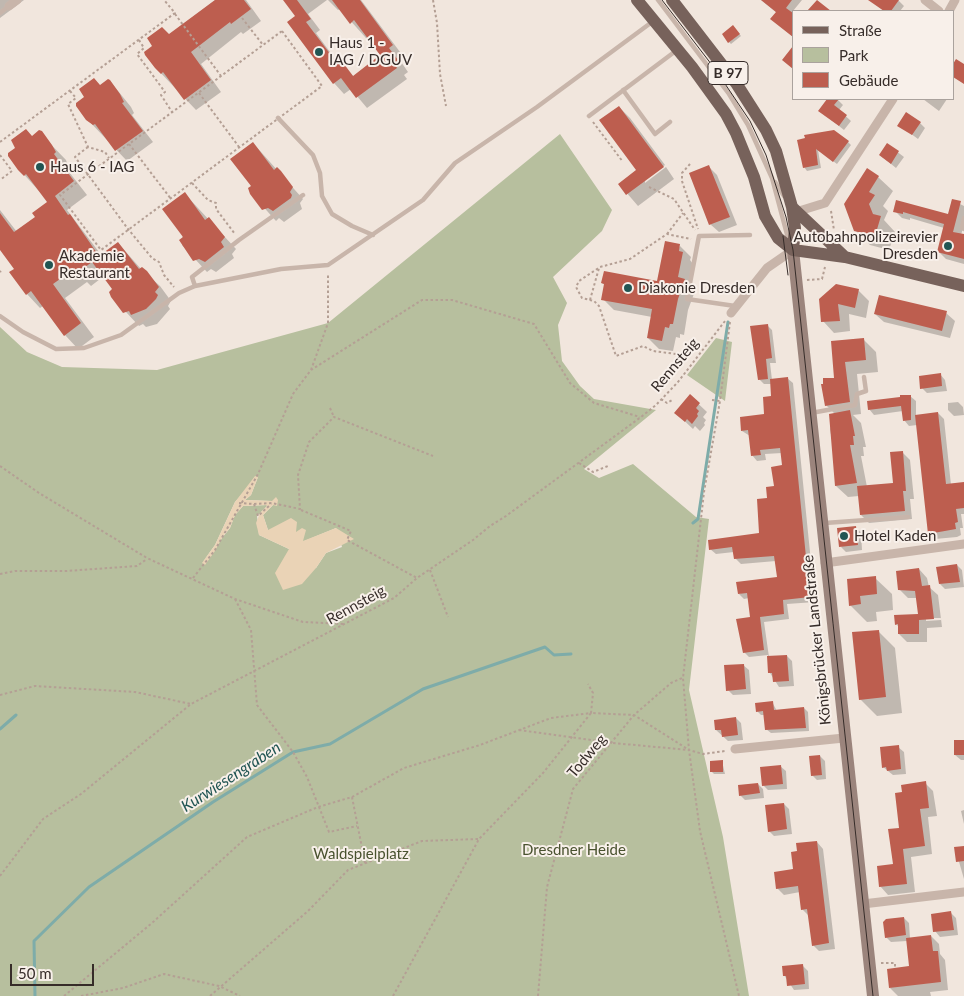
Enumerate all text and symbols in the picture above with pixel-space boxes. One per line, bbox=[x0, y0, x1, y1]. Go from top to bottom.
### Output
legend bbox=[792, 10, 954, 100]
text: Straße bbox=[839, 21, 882, 39]
place label: Haus 1 - IAG / DGUV bbox=[329, 34, 412, 69]
marker: Haus 1 - IAG / DGUV bbox=[313, 46, 325, 58]
text: Park bbox=[839, 46, 868, 64]
road number: B 97 bbox=[708, 62, 748, 84]
text: Gebäude bbox=[839, 71, 898, 89]
place label: Haus 6 - IAG bbox=[50, 158, 134, 176]
marker: Haus 6 - IAG bbox=[34, 161, 46, 173]
place label: Autobahnpolizeirevier Dresden bbox=[793, 228, 938, 263]
marker: Autobahnpolizeirevier Dresden bbox=[942, 240, 954, 252]
place label: Akademie Restaurant bbox=[59, 247, 130, 282]
marker: Akademie Restaurant bbox=[43, 259, 55, 271]
place label: Diakonie Dresden bbox=[638, 279, 755, 297]
marker: Diakonie Dresden bbox=[622, 282, 634, 294]
street label: Rennsteig bbox=[647, 334, 703, 396]
place label: Hotel Kaden bbox=[854, 527, 936, 545]
marker: Hotel Kaden bbox=[838, 530, 850, 542]
street label: Königsbrücker Landstraße bbox=[799, 554, 835, 726]
street label: Rennsteig bbox=[323, 581, 389, 629]
street label: Todweg bbox=[564, 731, 610, 781]
water label: Kurwiesengraben bbox=[178, 738, 284, 816]
park label: Dresdner Heide bbox=[522, 841, 626, 859]
park label: Waldspielplatz bbox=[313, 845, 409, 863]
scale bar bbox=[12, 954, 96, 986]
text: 50 m bbox=[18, 964, 52, 982]

